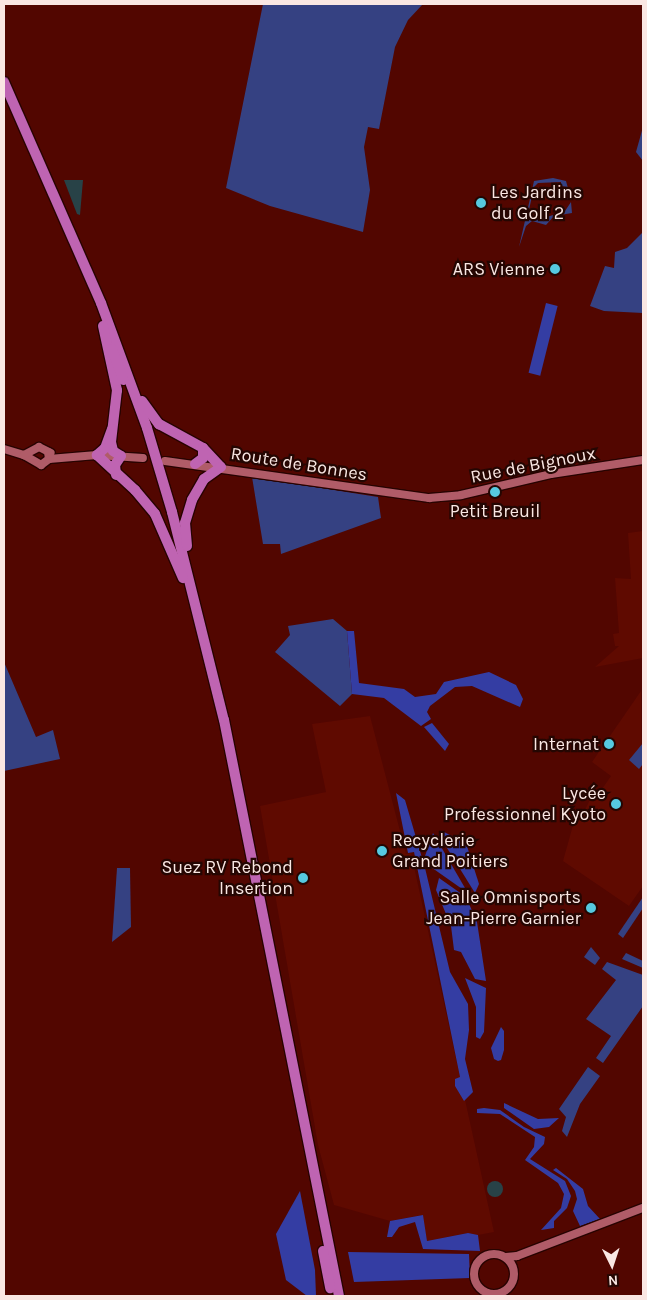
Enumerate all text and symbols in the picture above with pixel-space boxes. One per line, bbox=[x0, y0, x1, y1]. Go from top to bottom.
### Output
place label: Les Jardins du Golf 2 bbox=[491, 182, 582, 224]
marker: Les Jardins du Golf 2 bbox=[475, 197, 487, 209]
place label: ARS Vienne bbox=[453, 258, 545, 280]
marker: ARS Vienne bbox=[549, 263, 561, 275]
street label: Rue de Bignoux bbox=[469, 442, 597, 488]
street label: Route de Bonnes bbox=[229, 443, 369, 485]
marker: Petit Breuil bbox=[489, 486, 501, 498]
place label: Petit Breuil bbox=[450, 500, 540, 522]
place label: Internat bbox=[533, 733, 599, 755]
marker: Internat bbox=[603, 738, 615, 750]
place label: Lycée Professionnel Kyoto bbox=[444, 783, 606, 826]
marker: Lycée Professionnel Kyoto bbox=[610, 798, 622, 810]
place label: Recyclerie Grand Poitiers bbox=[392, 830, 508, 872]
marker: Recyclerie Grand Poitiers bbox=[376, 845, 388, 857]
place label: Suez RV Rebond Insertion bbox=[161, 857, 293, 900]
marker: Suez RV Rebond Insertion bbox=[297, 872, 309, 884]
place label: Salle Omnisports Jean-Pierre Garnier bbox=[426, 887, 581, 930]
marker: Salle Omnisports Jean-Pierre Garnier bbox=[585, 902, 597, 914]
north arrow bbox=[587, 1240, 637, 1290]
text: N bbox=[607, 1272, 619, 1289]

